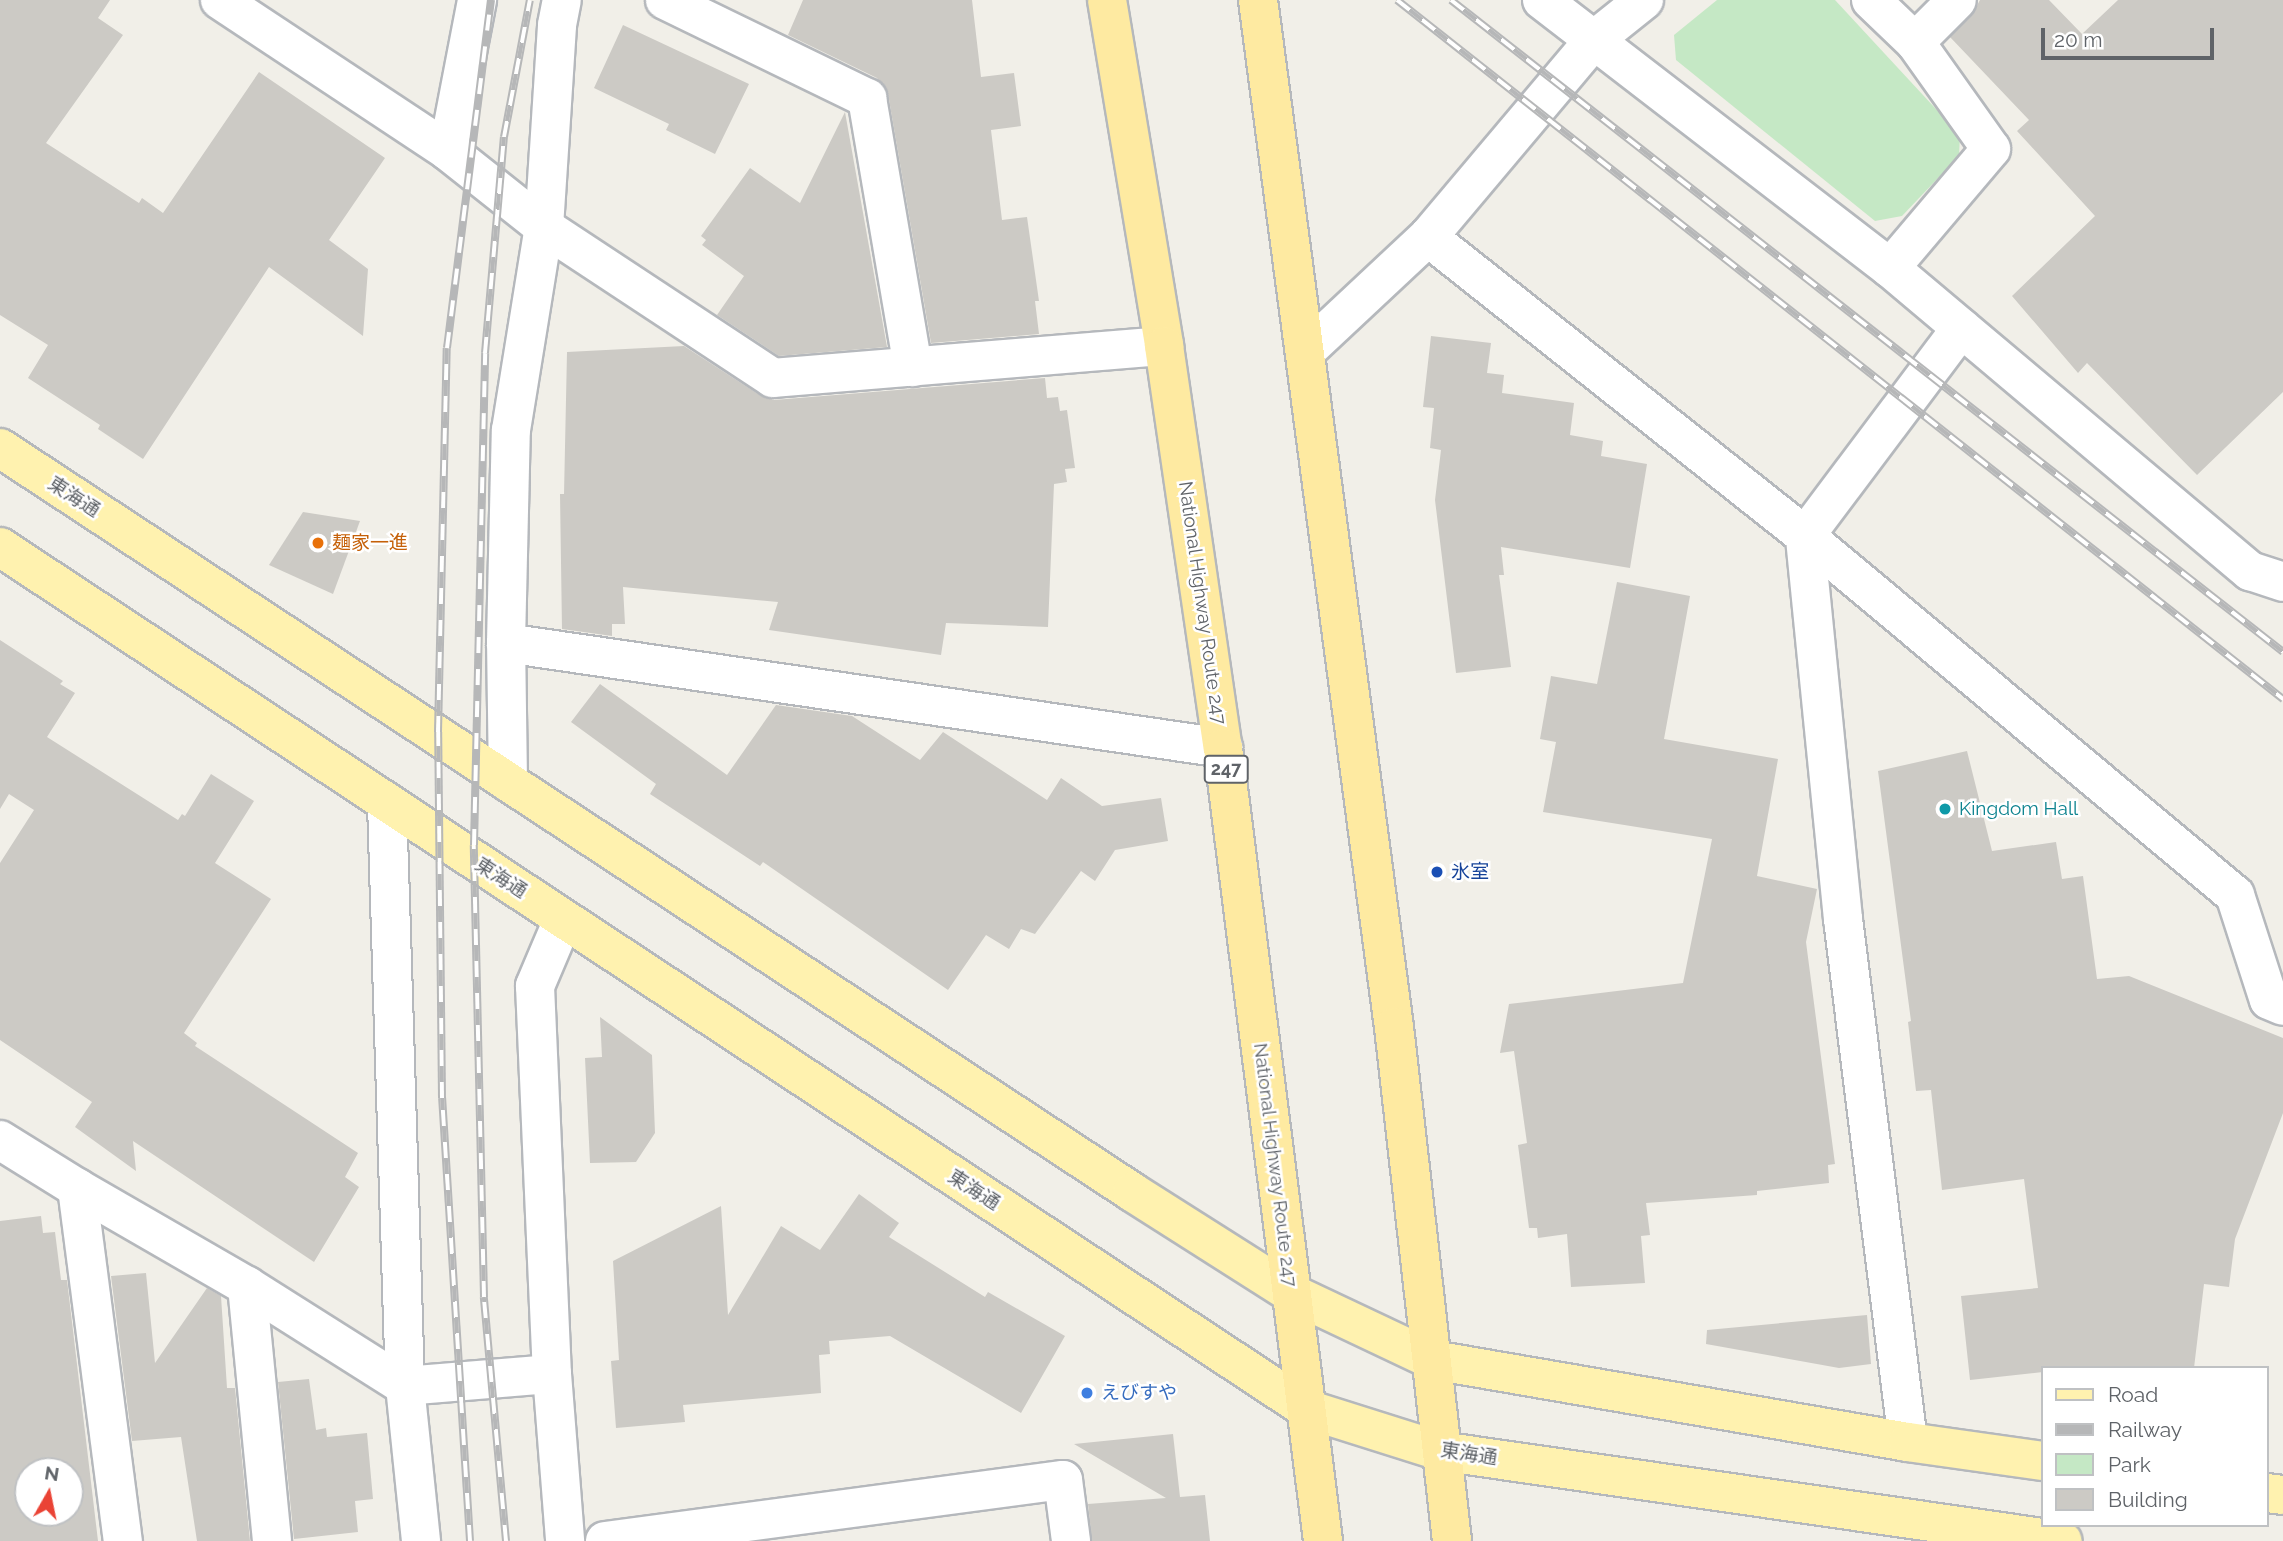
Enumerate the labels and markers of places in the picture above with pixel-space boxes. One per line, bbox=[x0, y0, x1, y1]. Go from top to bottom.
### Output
place label: 麺家一進 bbox=[332, 532, 408, 554]
marker: 麺家一進 bbox=[310, 535, 326, 551]
place label: Kingdom Hall bbox=[1959, 798, 2078, 820]
marker: Kingdom Hall bbox=[1937, 801, 1953, 817]
place label: 氷室 bbox=[1451, 861, 1489, 883]
marker: 氷室 bbox=[1429, 864, 1445, 880]
place label: えびすや bbox=[1101, 1382, 1177, 1404]
marker: えびすや bbox=[1079, 1385, 1095, 1401]

